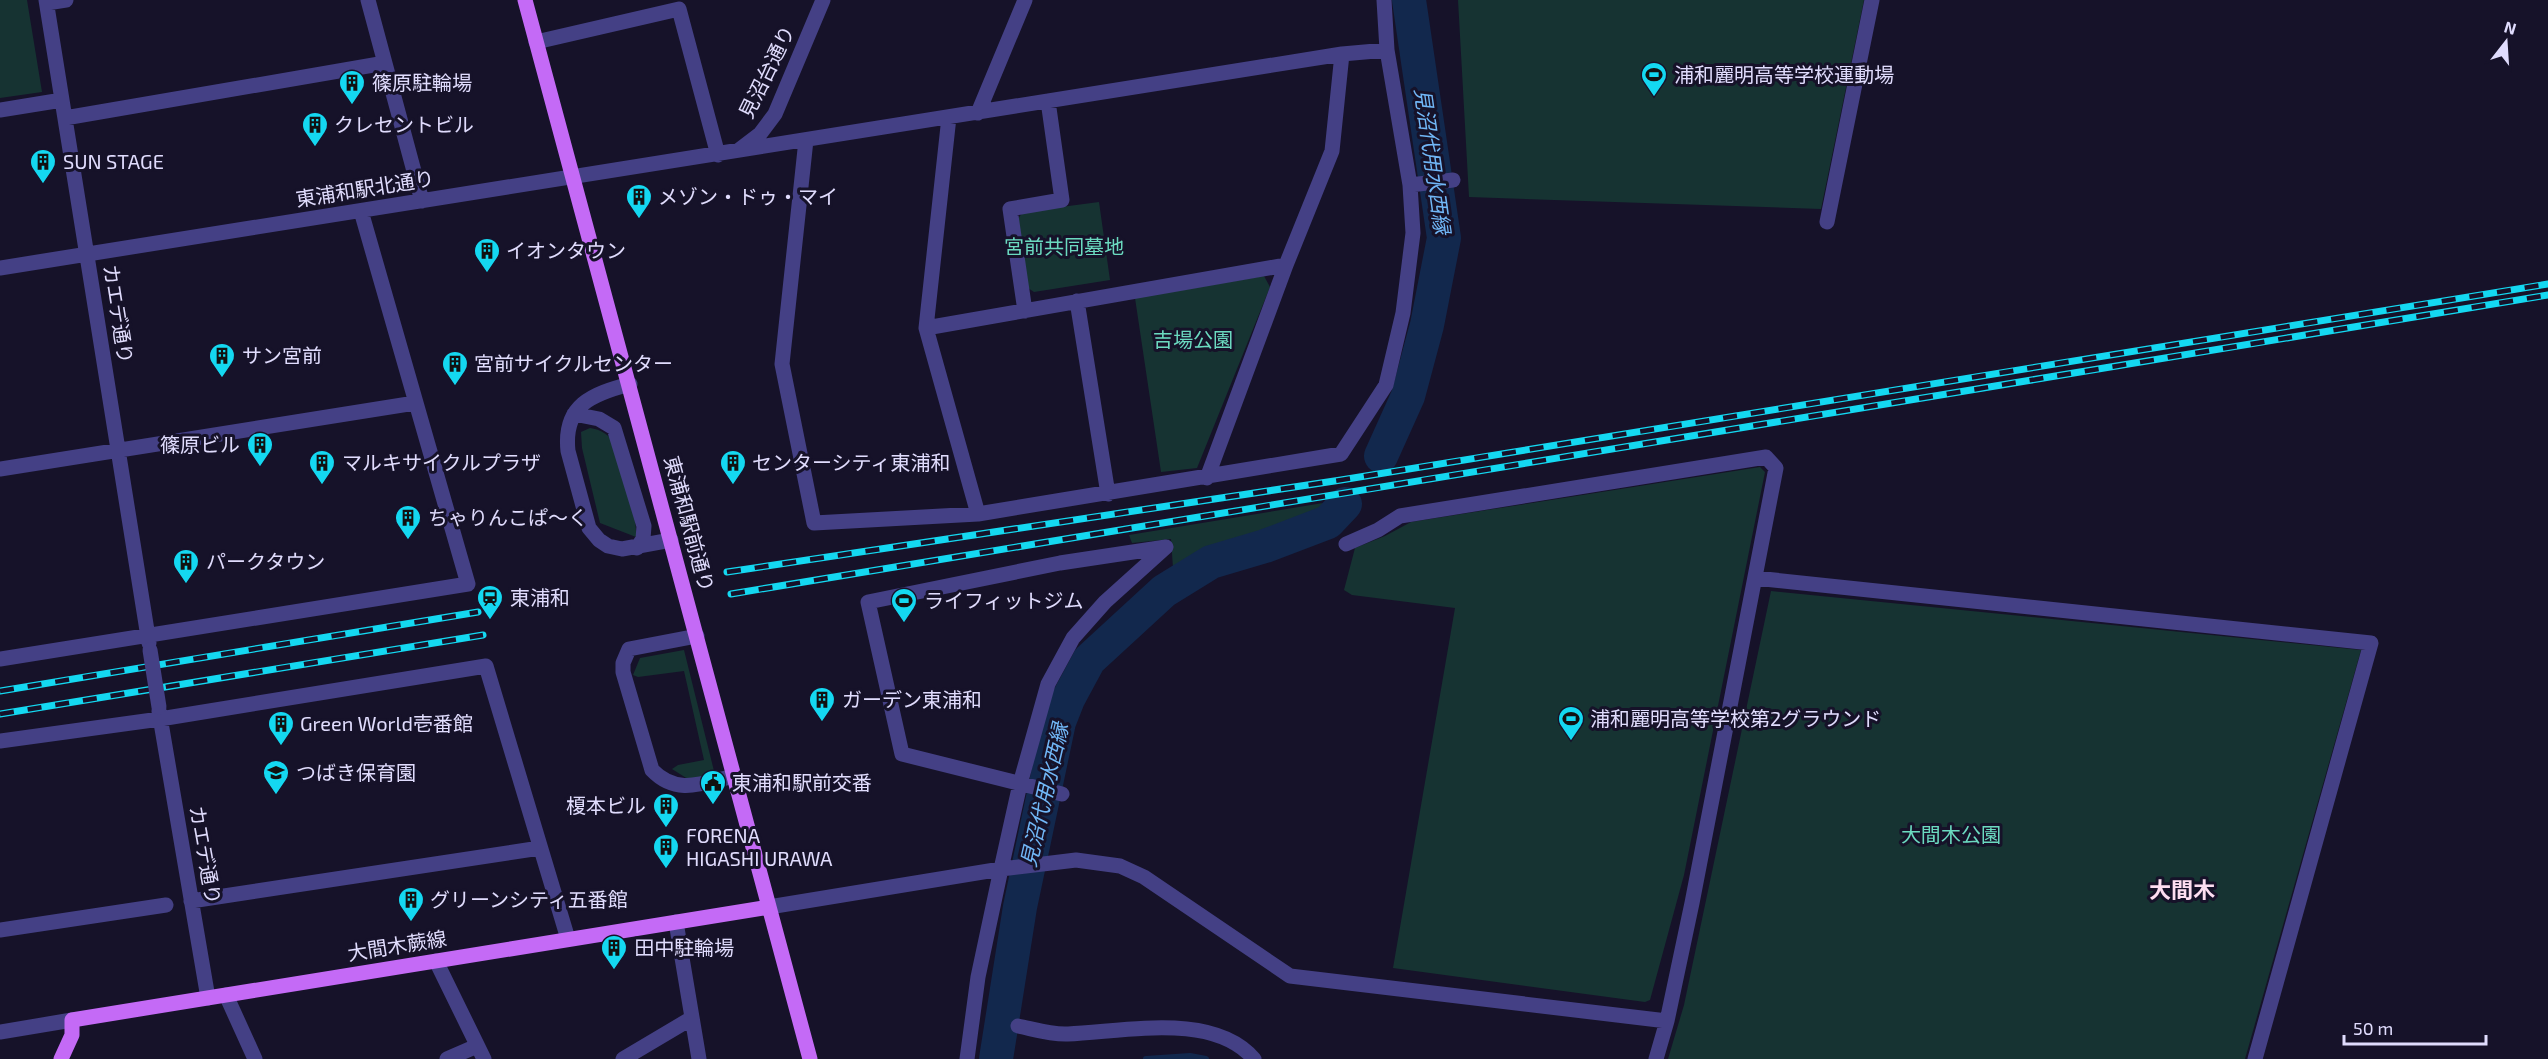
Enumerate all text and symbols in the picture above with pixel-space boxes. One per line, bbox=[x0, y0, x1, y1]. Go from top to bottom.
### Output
north arrow bbox=[2476, 12, 2536, 72]
text: N bbox=[2502, 16, 2519, 38]
street label: 見沼台通り bbox=[733, 21, 799, 122]
sports icon: 浦和麗明高等学校運動場 bbox=[1639, 60, 1669, 98]
place label: 浦和麗明高等学校運動場 bbox=[1674, 62, 1894, 86]
building icon: 篠原駐輪場 bbox=[337, 68, 367, 106]
place label: 篠原駐輪場 bbox=[372, 70, 472, 94]
water label: 見沼代用水西縁 bbox=[1411, 86, 1456, 237]
building icon: クレセントビル bbox=[300, 110, 330, 148]
place label: クレセントビル bbox=[334, 112, 474, 136]
building icon: SUN STAGE bbox=[28, 147, 58, 185]
place label: SUN STAGE bbox=[63, 149, 164, 173]
street label: 東浦和駅北通り bbox=[294, 165, 436, 211]
building icon: メゾン・ドゥ・マイ bbox=[624, 182, 654, 220]
place label: メゾン・ドゥ・マイ bbox=[658, 184, 838, 208]
park label: 宮前共同墓地 bbox=[1004, 234, 1124, 258]
building icon: イオンタウン bbox=[472, 236, 502, 274]
place label: イオンタウン bbox=[506, 238, 626, 262]
street label: カエデ通り bbox=[99, 263, 139, 365]
park label: 吉場公園 bbox=[1153, 327, 1233, 351]
building icon: サン宮前 bbox=[207, 341, 237, 379]
place label: サン宮前 bbox=[242, 343, 322, 367]
building icon: 宮前サイクルセンター bbox=[440, 349, 470, 387]
place label: 宮前サイクルセンター bbox=[474, 351, 673, 375]
building icon: 篠原ビル bbox=[245, 430, 275, 468]
place label: 篠原ビル bbox=[160, 432, 240, 456]
building icon: マルキサイクルプラザ bbox=[307, 448, 337, 486]
building icon: センターシティ東浦和 bbox=[718, 448, 748, 486]
place label: マルキサイクルプラザ bbox=[342, 450, 541, 474]
place label: センターシティ東浦和 bbox=[752, 450, 950, 474]
street label: 東浦和駅前通り bbox=[660, 453, 720, 594]
building icon: ちゃりんこぱ～く bbox=[393, 503, 423, 541]
place label: ちゃりんこぱ～く bbox=[428, 505, 588, 529]
building icon: パークタウン bbox=[171, 547, 201, 585]
place label: パークタウン bbox=[206, 549, 325, 573]
station icon: 東浦和 bbox=[475, 583, 505, 621]
place label: 東浦和 bbox=[510, 585, 570, 609]
sports icon: ライフィットジム bbox=[889, 586, 919, 624]
place label: ライフィットジム bbox=[924, 588, 1084, 612]
building icon: ガーデン東浦和 bbox=[807, 685, 837, 723]
place label: ガーデン東浦和 bbox=[842, 687, 982, 711]
sports icon: 浦和麗明高等学校第2グラウンド bbox=[1556, 704, 1586, 742]
place label: 浦和麗明高等学校第2グラウンド bbox=[1590, 706, 1881, 730]
building icon: Green World壱番館 bbox=[266, 709, 296, 747]
place label: Green World壱番館 bbox=[300, 711, 473, 735]
water label: 見沼代用水西縁 bbox=[1015, 718, 1073, 869]
school or university icon: つばき保育園 bbox=[261, 758, 291, 796]
place label: つばき保育園 bbox=[296, 760, 416, 784]
public building icon: 東浦和駅前交番 bbox=[698, 768, 728, 806]
place label: 東浦和駅前交番 bbox=[732, 770, 872, 794]
building icon: 榎本ビル bbox=[651, 791, 681, 829]
place label: 榎本ビル bbox=[566, 793, 646, 817]
street label: カエデ通り bbox=[185, 804, 226, 906]
park label: 大間木公園 bbox=[1901, 822, 2001, 846]
place label: FORENA HIGASHI URAWA bbox=[686, 823, 833, 870]
building icon: FORENA HIGASHI URAWA bbox=[651, 832, 681, 870]
district label: 大間木 bbox=[2149, 876, 2215, 902]
building icon: グリーンシティ五番館 bbox=[396, 885, 426, 923]
place label: グリーンシティ五番館 bbox=[430, 887, 628, 911]
street label: 大間木蕨線 bbox=[346, 925, 448, 965]
building icon: 田中駐輪場 bbox=[599, 933, 629, 971]
place label: 田中駐輪場 bbox=[634, 935, 734, 959]
scale bar bbox=[2344, 1008, 2486, 1046]
text: 50 m bbox=[2353, 1017, 2393, 1039]

